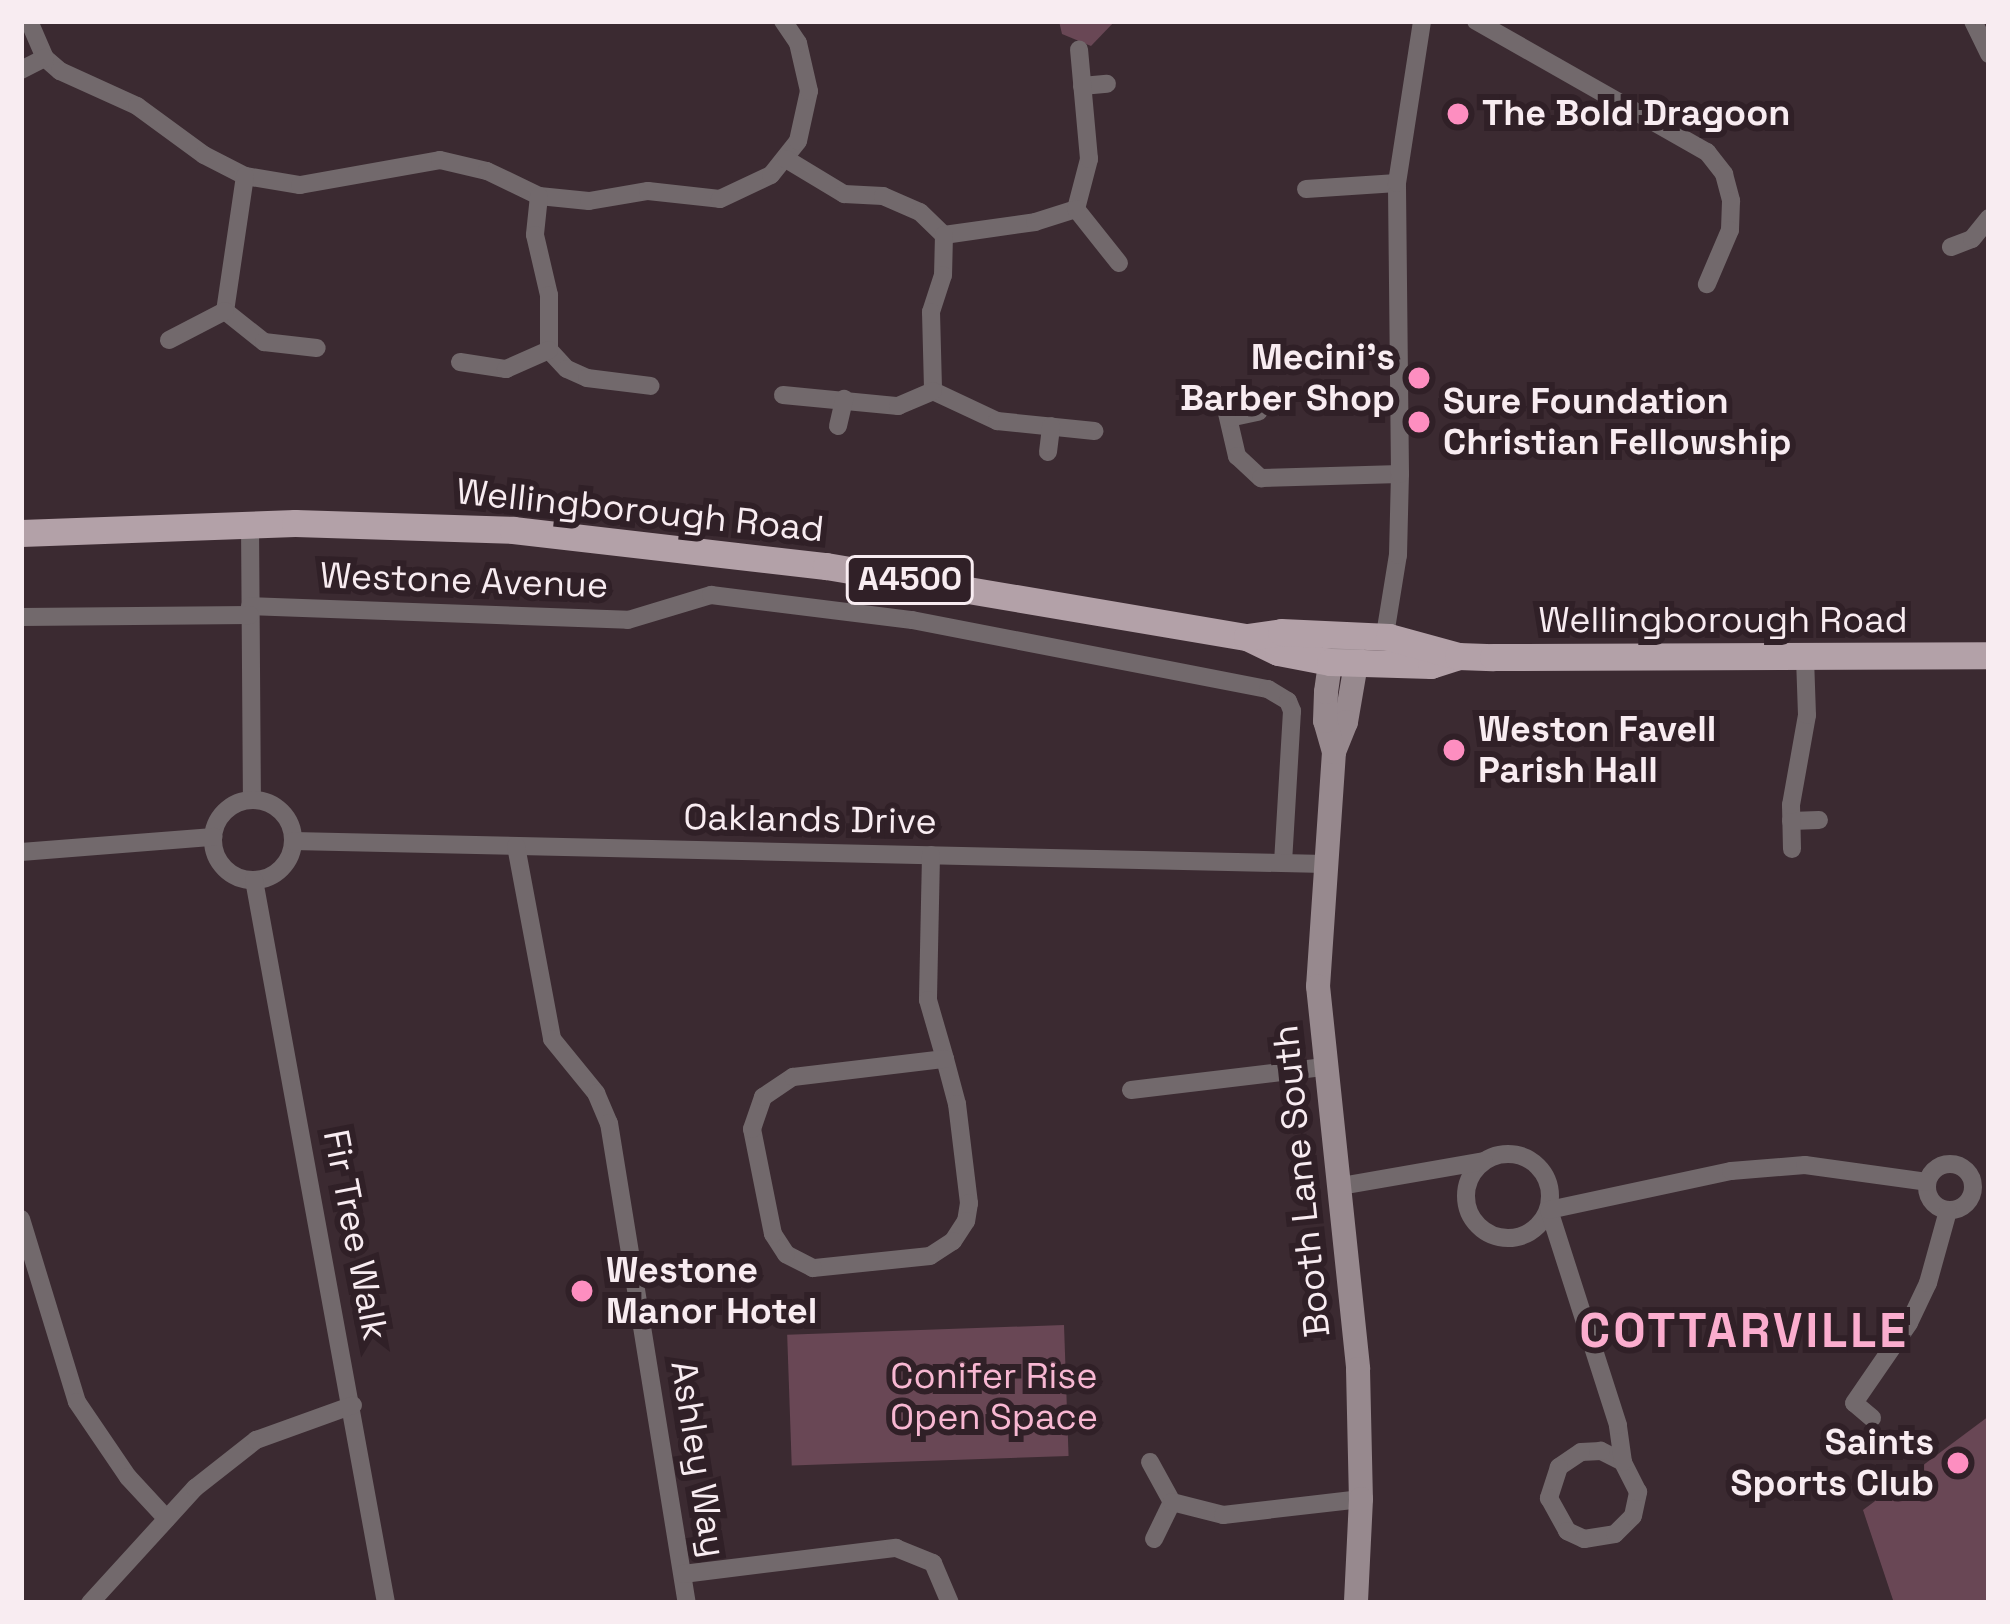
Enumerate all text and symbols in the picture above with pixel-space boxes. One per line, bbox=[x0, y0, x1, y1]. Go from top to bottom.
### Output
place label: The Bold Dragoon bbox=[1482, 92, 1790, 136]
marker: The Bold Dragoon bbox=[1445, 101, 1471, 127]
place label: Mecini's Barber Shop bbox=[1180, 335, 1395, 420]
marker: Mecini's Barber Shop bbox=[1406, 365, 1432, 391]
place label: Sure Foundation Christian Fellowship bbox=[1443, 379, 1792, 464]
marker: Sure Foundation Christian Fellowship bbox=[1406, 409, 1432, 435]
street label: Wellingborough Road bbox=[454, 470, 826, 552]
road number: A4500 bbox=[844, 553, 976, 607]
street label: Westone Avenue bbox=[319, 554, 609, 608]
street label: Wellingborough Road bbox=[1538, 599, 1908, 643]
place label: Weston Favell Parish Hall bbox=[1478, 707, 1716, 792]
marker: Weston Favell Parish Hall bbox=[1441, 737, 1467, 763]
street label: Oaklands Drive bbox=[683, 796, 937, 844]
street label: Booth Lane South bbox=[1264, 1023, 1340, 1339]
street label: Fir Tree Walk bbox=[313, 1126, 397, 1344]
place label: Westone Manor Hotel bbox=[606, 1248, 817, 1333]
marker: Westone Manor Hotel bbox=[569, 1278, 595, 1304]
district label: COTTARVILLE bbox=[1579, 1302, 1909, 1360]
park label: Conifer Rise Open Space bbox=[890, 1354, 1098, 1439]
street label: Ashley Way bbox=[661, 1358, 735, 1560]
place label: Saints Sports Club bbox=[1731, 1420, 1934, 1505]
marker: Saints Sports Club bbox=[1945, 1450, 1971, 1476]

